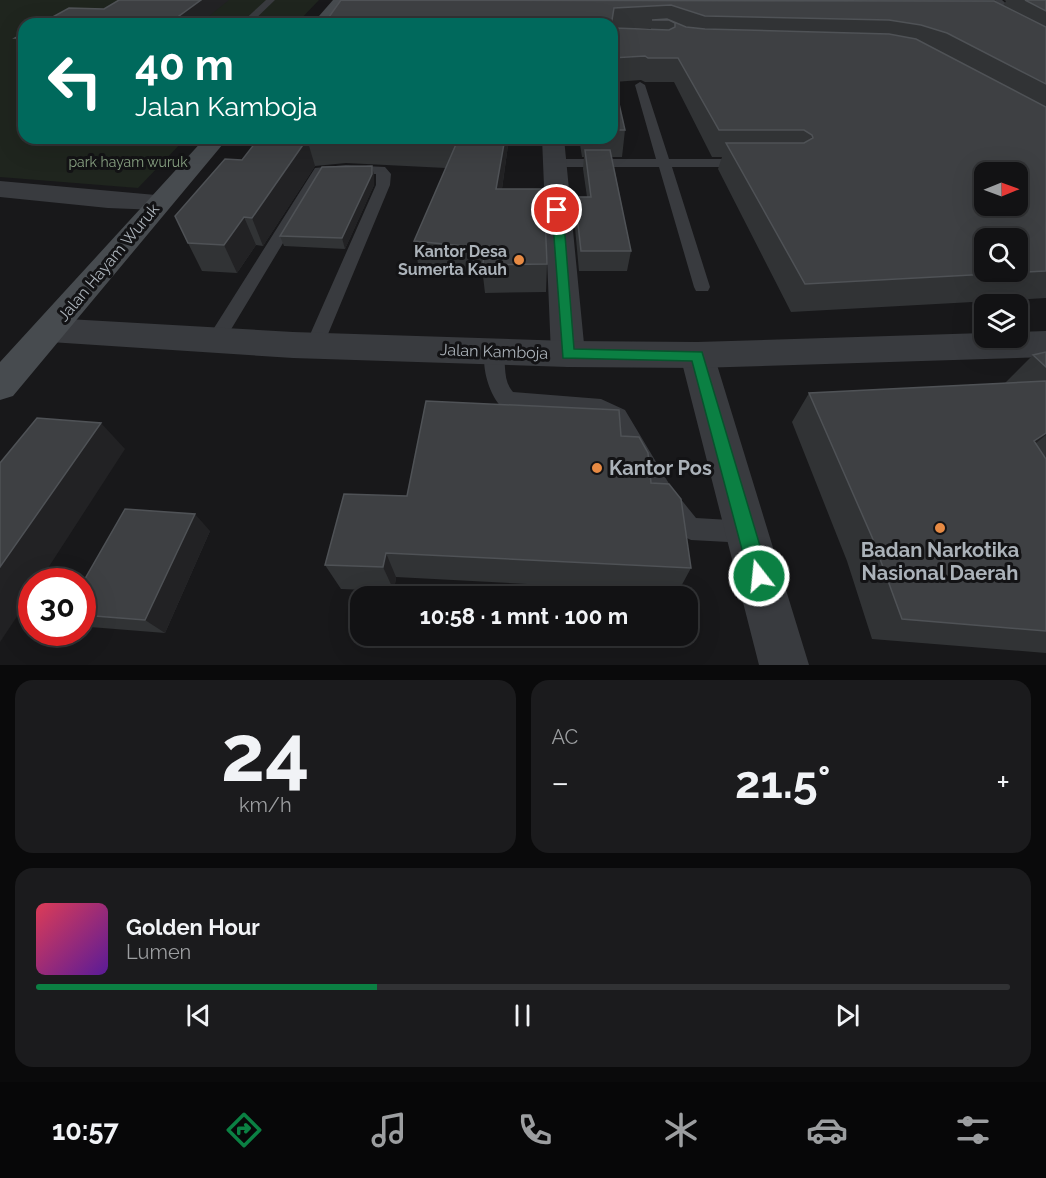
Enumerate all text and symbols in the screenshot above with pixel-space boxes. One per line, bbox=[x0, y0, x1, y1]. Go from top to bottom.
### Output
text: 40 m bbox=[135, 41, 234, 90]
icon: left bbox=[36, 42, 114, 120]
text: Jalan Kamboja bbox=[135, 91, 318, 122]
park label: park hayam wuruk bbox=[68, 154, 188, 170]
north arrow bbox=[974, 162, 1028, 216]
map controls bbox=[974, 162, 1028, 348]
pin bbox=[531, 184, 582, 235]
icon: arrive bbox=[540, 193, 573, 226]
street label: Jalan Hayam Wuruk bbox=[54, 199, 163, 325]
button: search bbox=[974, 228, 1028, 282]
place label: Kantor Desa Sumerta Kauh bbox=[398, 242, 507, 279]
marker: Kantor Desa Sumerta Kauh bbox=[512, 253, 526, 267]
button: layers bbox=[974, 294, 1028, 348]
street label: Jalan Kamboja bbox=[440, 340, 548, 363]
place label: Kantor Pos bbox=[609, 456, 712, 480]
marker: Kantor Pos bbox=[590, 461, 604, 475]
marker: Badan Narkotika Nasional Daerah bbox=[933, 521, 947, 535]
place label: Badan Narkotika Nasional Daerah bbox=[861, 538, 1019, 585]
position arrow bbox=[727, 544, 791, 608]
speed limit sign: 30 bbox=[18, 568, 96, 646]
text: 10:58 · 1 mnt · 100 m bbox=[420, 603, 628, 629]
text: 24 bbox=[221, 708, 310, 799]
text: AC bbox=[552, 725, 578, 749]
text: 21.5° bbox=[735, 756, 831, 809]
text: − bbox=[552, 763, 569, 802]
text: + bbox=[996, 763, 1010, 802]
text: km/h bbox=[239, 793, 292, 817]
text: Golden Hour bbox=[126, 914, 260, 940]
text: Lumen bbox=[126, 940, 191, 964]
icon: previous bbox=[182, 999, 215, 1032]
icon: pause bbox=[506, 999, 539, 1032]
icon: next bbox=[831, 999, 864, 1032]
icon: directions bbox=[223, 1109, 265, 1151]
icon: music bbox=[368, 1109, 410, 1151]
icon: phone bbox=[514, 1109, 556, 1151]
icon: climate bbox=[660, 1109, 702, 1151]
icon: car bbox=[806, 1109, 848, 1151]
icon: filters bbox=[952, 1109, 994, 1151]
text: 10:57 bbox=[52, 1115, 119, 1146]

